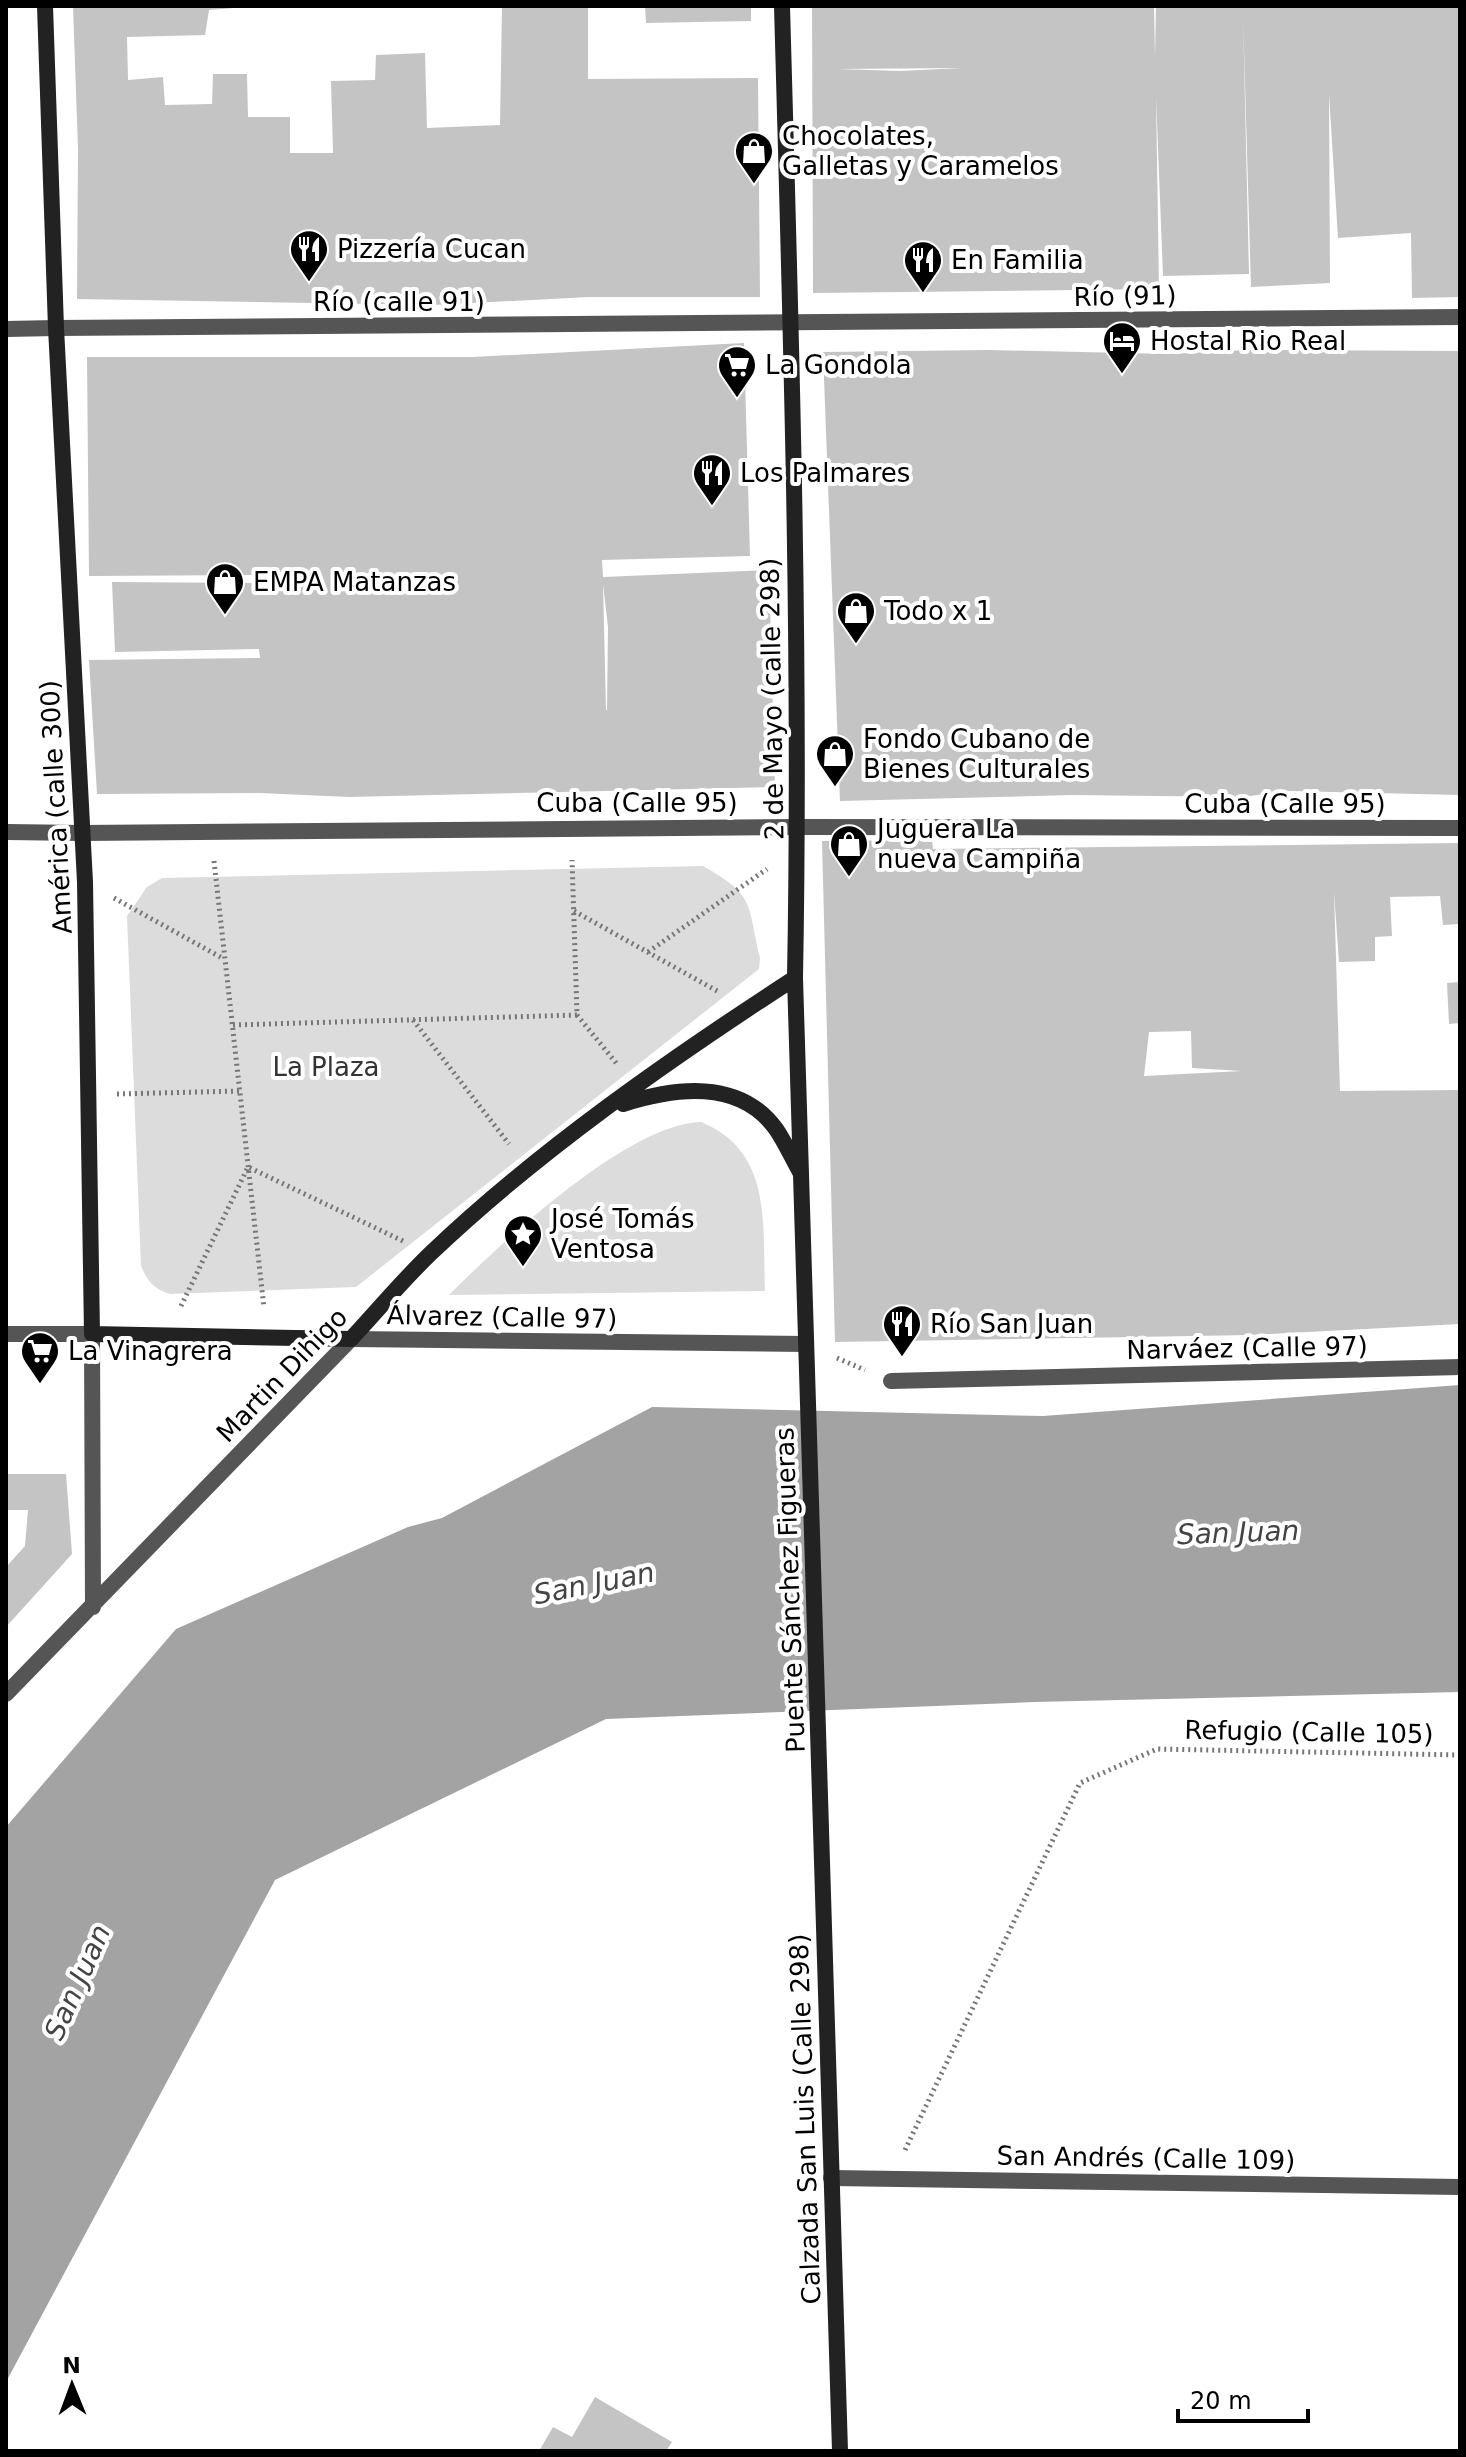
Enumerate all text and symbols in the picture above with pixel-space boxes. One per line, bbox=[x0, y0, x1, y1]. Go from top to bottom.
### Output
place label: Chocolates, Galletas y Caramelos bbox=[782, 121, 1059, 181]
shop icon: Chocolates, Galletas y Caramelos bbox=[733, 130, 775, 185]
restaurant icon: Pizzería Cucan bbox=[288, 228, 330, 283]
place label: Pizzería Cucan bbox=[337, 234, 526, 264]
restaurant icon: En Familia bbox=[902, 239, 944, 294]
place label: En Familia bbox=[951, 245, 1084, 275]
street label: Río (91) bbox=[1073, 280, 1177, 312]
street label: Río (calle 91) bbox=[313, 287, 485, 317]
hotel icon: Hostal Rio Real bbox=[1101, 320, 1143, 375]
place label: Hostal Rio Real bbox=[1150, 326, 1346, 356]
supermarket icon: La Gondola bbox=[716, 344, 758, 399]
place label: La Gondola bbox=[765, 350, 912, 380]
restaurant icon: Los Palmares bbox=[691, 452, 733, 507]
place label: Los Palmares bbox=[740, 458, 910, 488]
street label: 2 de Mayo (calle 298) bbox=[755, 558, 789, 840]
shop icon: EMPA Matanzas bbox=[204, 561, 246, 616]
place label: EMPA Matanzas bbox=[253, 567, 456, 597]
shop icon: Todo x 1 bbox=[835, 590, 877, 645]
place label: Todo x 1 bbox=[883, 596, 992, 626]
street label: América (calle 300) bbox=[34, 679, 78, 935]
place label: Fondo Cubano de Bienes Culturales bbox=[863, 724, 1090, 784]
shop icon: Fondo Cubano de Bienes Culturales bbox=[814, 733, 856, 788]
street label: Cuba (Calle 95) bbox=[536, 788, 738, 818]
street label: Cuba (Calle 95) bbox=[1184, 789, 1386, 819]
place label: Juguera La nueva Campiña bbox=[875, 814, 1081, 874]
shop icon: Juguera La nueva Campiña bbox=[828, 823, 870, 878]
park label: La Plaza bbox=[272, 1052, 380, 1082]
place label: José Tomás Ventosa bbox=[549, 1204, 695, 1264]
place icon: José Tomás Ventosa bbox=[502, 1213, 544, 1268]
street label: Álvarez (Calle 97) bbox=[386, 1299, 618, 1334]
street label: Martin Dihigo bbox=[211, 1302, 353, 1448]
restaurant icon: Río San Juan bbox=[881, 1303, 923, 1358]
place label: Río San Juan bbox=[930, 1309, 1093, 1339]
supermarket icon: La Vinagrera bbox=[19, 1330, 61, 1385]
street label: Narváez (Calle 97) bbox=[1126, 1331, 1368, 1365]
place label: La Vinagrera bbox=[68, 1336, 233, 1366]
street label: Puente Sánchez Figueras bbox=[769, 1427, 811, 1753]
water label: San Juan bbox=[1176, 1514, 1300, 1551]
water label: San Juan bbox=[531, 1556, 657, 1611]
street label: Refugio (Calle 105) bbox=[1184, 1715, 1434, 1749]
water label: San Juan bbox=[37, 1920, 117, 2045]
street label: Calzada San Luis (Calle 298) bbox=[784, 1933, 826, 2305]
street label: San Andrés (Calle 109) bbox=[996, 2140, 1296, 2176]
north arrow bbox=[32, 2345, 112, 2425]
text: N bbox=[62, 2353, 81, 2378]
scale bar bbox=[1178, 2373, 1308, 2423]
text: 20 m bbox=[1190, 2387, 1252, 2415]

